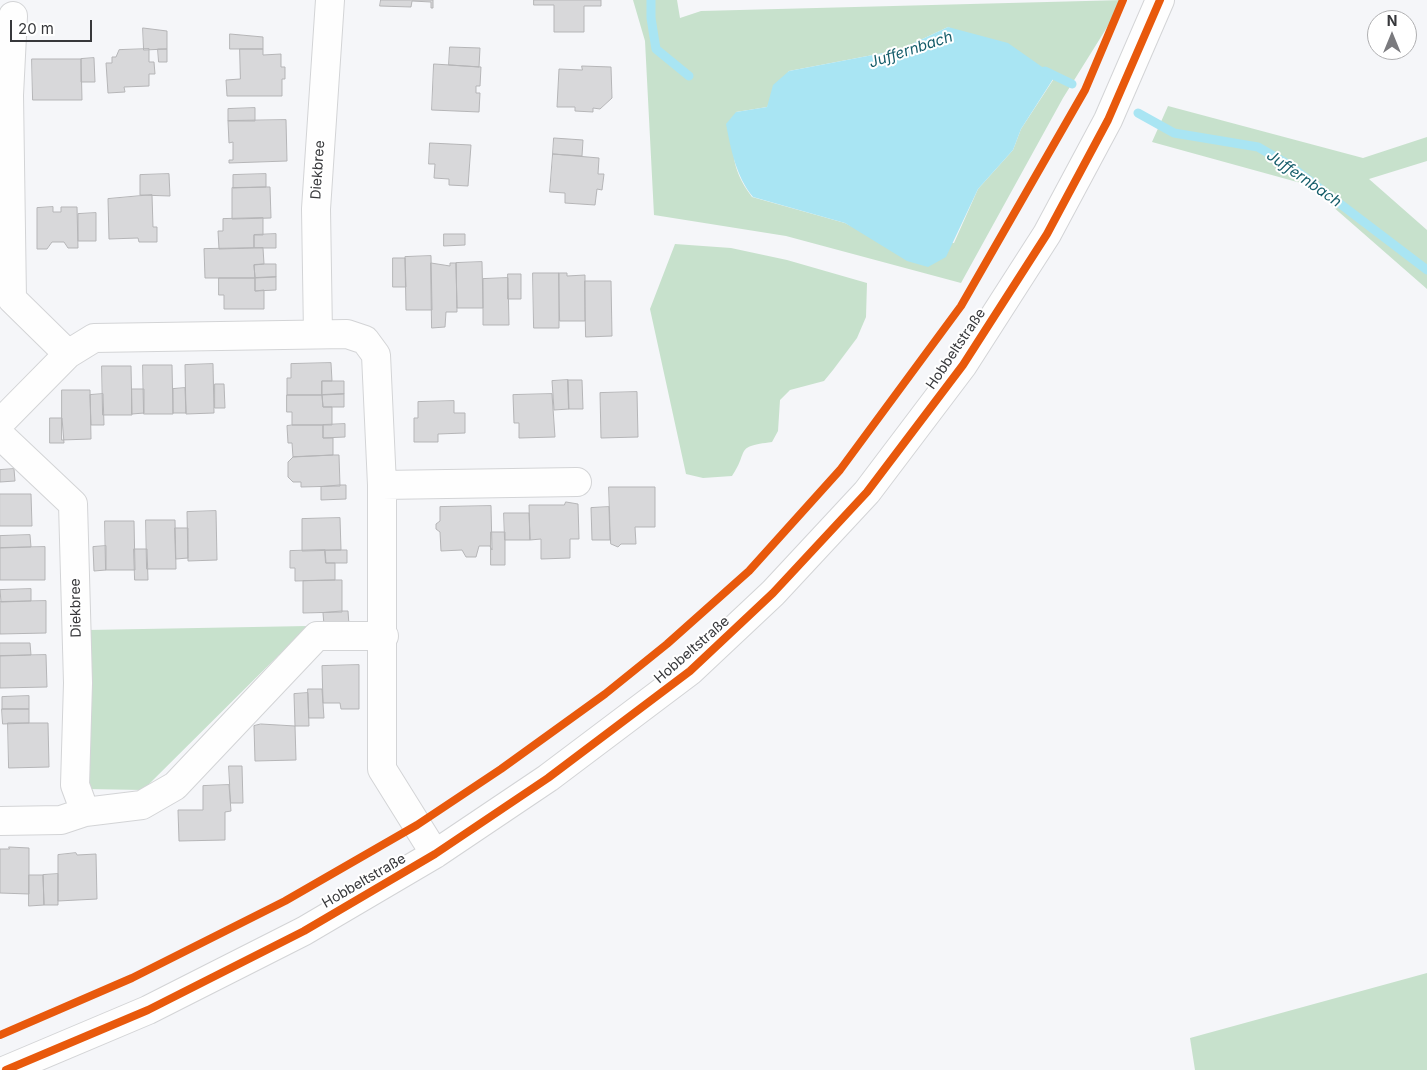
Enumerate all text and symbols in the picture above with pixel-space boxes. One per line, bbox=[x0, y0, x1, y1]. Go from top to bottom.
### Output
scale bar bbox=[12, 10, 95, 42]
north arrow bbox=[1367, 10, 1417, 60]
text: N bbox=[1387, 12, 1397, 29]
text: 20 m bbox=[18, 19, 54, 38]
water label: Juffernbach bbox=[867, 28, 955, 72]
street label: Diekbree bbox=[308, 140, 328, 200]
water label: Juffernbach bbox=[1263, 147, 1345, 211]
street label: Hobbeltstraße bbox=[923, 305, 989, 393]
street label: Diekbree bbox=[67, 578, 85, 638]
street label: Hobbeltstraße bbox=[651, 613, 733, 687]
street label: Hobbeltstraße bbox=[319, 850, 409, 912]

